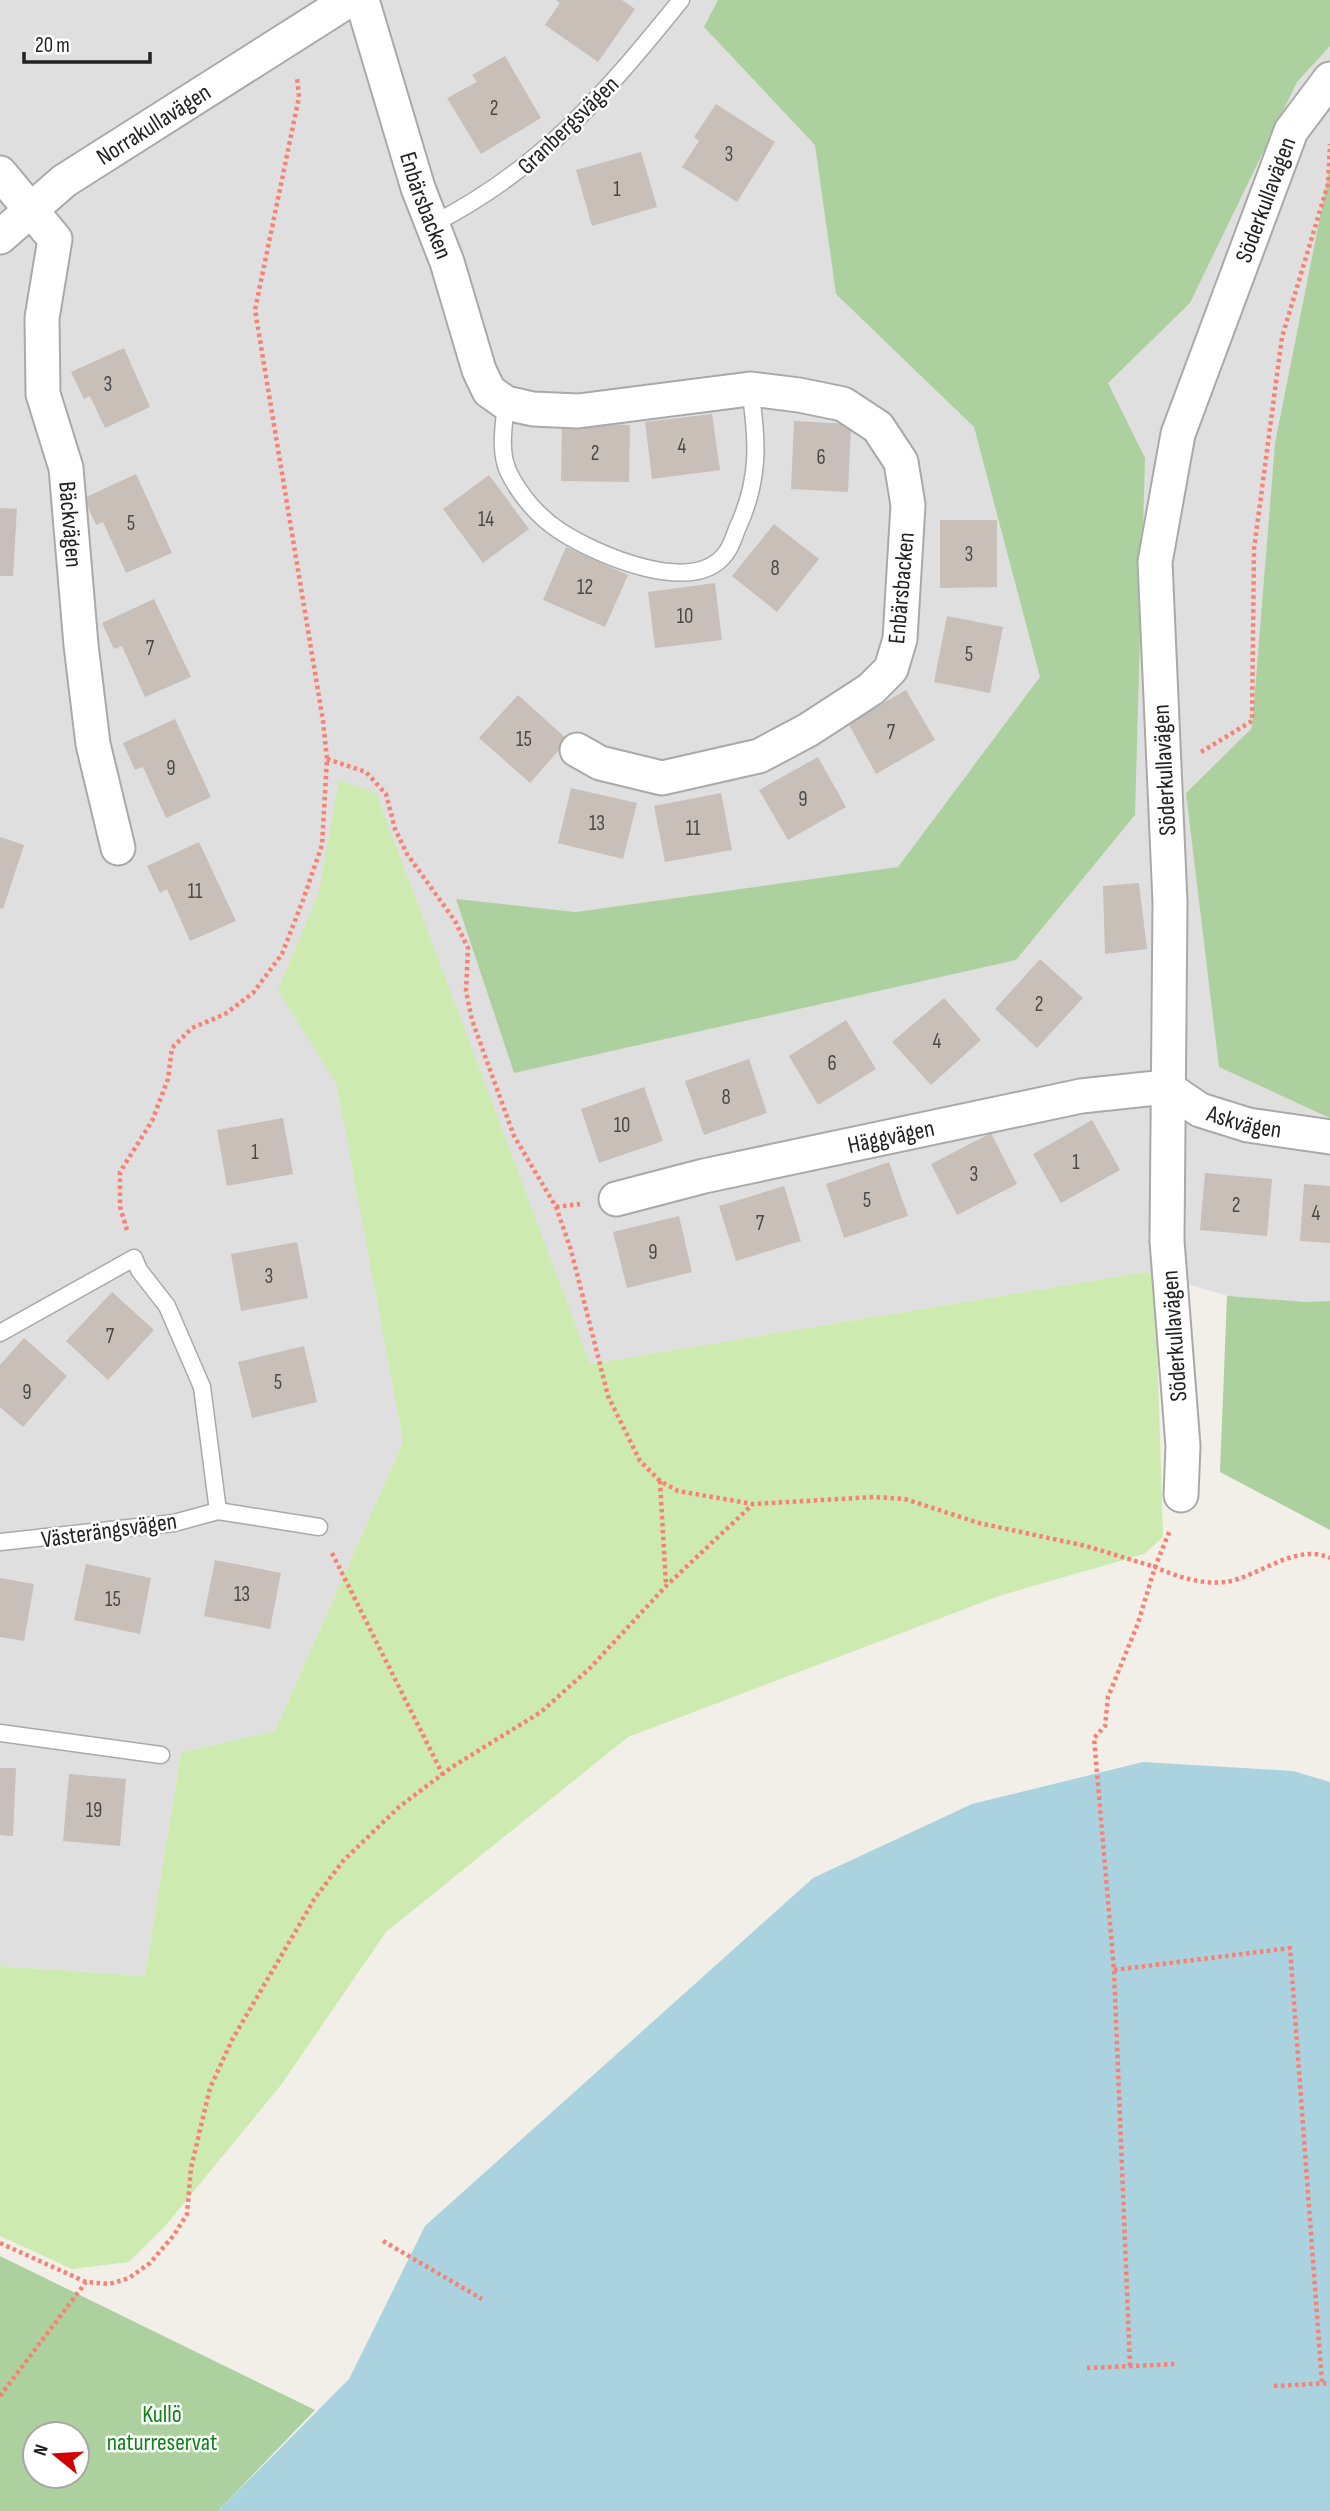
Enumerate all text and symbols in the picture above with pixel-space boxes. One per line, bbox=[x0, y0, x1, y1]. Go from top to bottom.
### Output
scale bar bbox=[24, 21, 150, 65]
text: 20 m bbox=[35, 33, 70, 58]
street label: Granbergsvägen bbox=[512, 70, 625, 181]
street label: Norrakullavägen bbox=[91, 78, 216, 172]
house number: 2 bbox=[490, 96, 498, 121]
street label: Söderkullavägen bbox=[1229, 133, 1302, 267]
house number: 3 bbox=[725, 142, 733, 167]
street label: Enbärsbacken bbox=[393, 148, 458, 263]
house number: 1 bbox=[613, 177, 621, 202]
house number: 3 bbox=[104, 372, 112, 397]
house number: 4 bbox=[678, 434, 687, 459]
house number: 2 bbox=[591, 441, 599, 466]
house number: 6 bbox=[816, 445, 826, 470]
street label: Bäckvägen bbox=[52, 480, 88, 569]
house number: 14 bbox=[478, 507, 494, 532]
house number: 5 bbox=[127, 511, 135, 536]
street label: Enbärsbacken bbox=[882, 531, 921, 645]
house number: 3 bbox=[965, 542, 973, 567]
house number: 8 bbox=[770, 556, 780, 581]
house number: 12 bbox=[577, 575, 593, 600]
house number: 10 bbox=[677, 604, 693, 629]
house number: 7 bbox=[146, 636, 155, 661]
house number: 5 bbox=[965, 642, 973, 667]
street label: Söderkullavägen bbox=[1147, 704, 1182, 836]
house number: 7 bbox=[887, 720, 896, 745]
house number: 15 bbox=[516, 727, 532, 752]
house number: 9 bbox=[166, 756, 176, 781]
house number: 9 bbox=[798, 787, 808, 812]
house number: 13 bbox=[589, 811, 605, 836]
house number: 11 bbox=[686, 816, 701, 841]
house number: 11 bbox=[188, 879, 203, 904]
house number: 2 bbox=[1035, 992, 1043, 1017]
house number: 4 bbox=[933, 1029, 942, 1054]
house number: 6 bbox=[827, 1051, 837, 1076]
house number: 8 bbox=[721, 1085, 731, 1110]
street label: Askvägen bbox=[1202, 1099, 1283, 1145]
house number: 10 bbox=[614, 1113, 630, 1138]
street label: Häggvägen bbox=[845, 1114, 937, 1160]
house number: 1 bbox=[251, 1140, 259, 1165]
house number: 1 bbox=[1072, 1150, 1080, 1175]
house number: 3 bbox=[970, 1162, 978, 1187]
house number: 5 bbox=[863, 1188, 871, 1213]
house number: 2 bbox=[1232, 1193, 1240, 1218]
house number: 4 bbox=[1312, 1201, 1321, 1226]
house number: 7 bbox=[756, 1211, 765, 1236]
house number: 9 bbox=[648, 1240, 658, 1265]
house number: 3 bbox=[265, 1264, 273, 1289]
street label: Söderkullavägen bbox=[1155, 1269, 1194, 1403]
house number: 7 bbox=[106, 1324, 115, 1349]
house number: 5 bbox=[274, 1370, 282, 1395]
house number: 9 bbox=[22, 1380, 32, 1405]
street label: Västerängsvägen bbox=[40, 1507, 179, 1554]
house number: 13 bbox=[234, 1582, 250, 1607]
house number: 15 bbox=[105, 1587, 121, 1612]
house number: 19 bbox=[86, 1798, 102, 1823]
park label: Kullö naturreservat bbox=[107, 2400, 217, 2457]
north arrow bbox=[21, 2420, 91, 2490]
text: N bbox=[29, 2442, 54, 2459]

